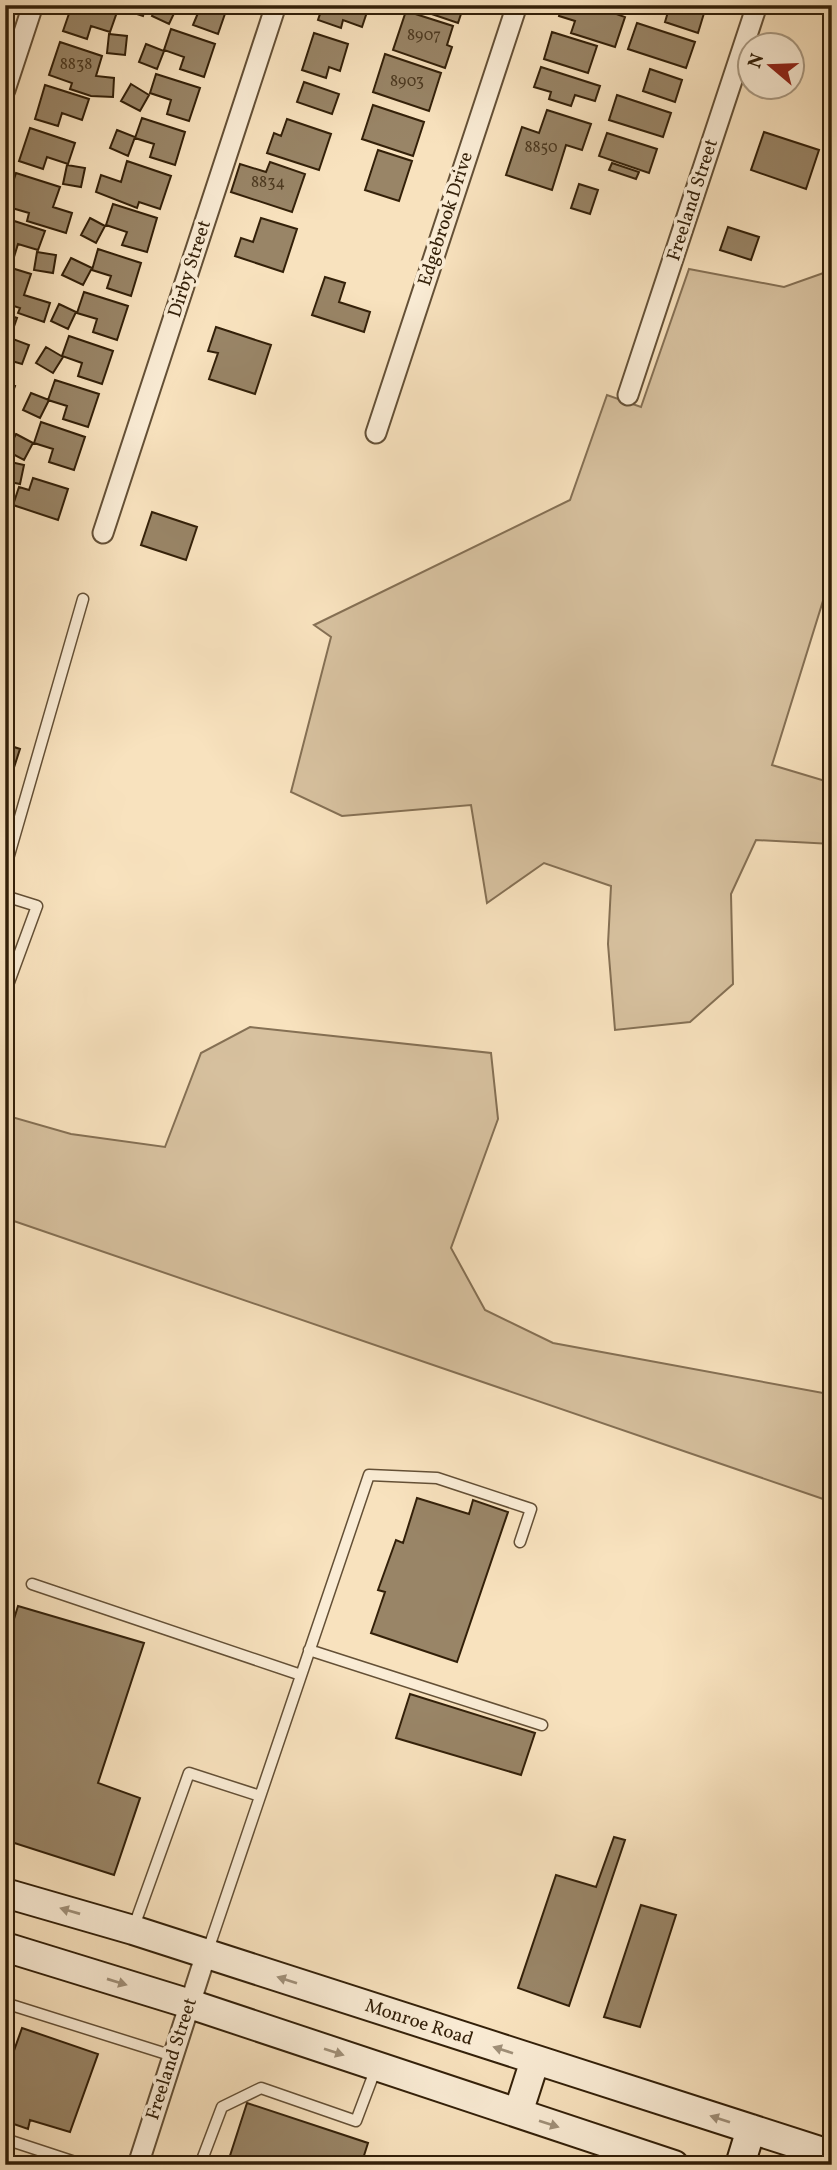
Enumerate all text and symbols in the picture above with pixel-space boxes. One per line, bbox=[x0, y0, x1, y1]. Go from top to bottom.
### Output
house number: 8907 bbox=[407, 25, 441, 47]
north arrow bbox=[736, 32, 806, 102]
text: N bbox=[742, 50, 771, 72]
house number: 8838 bbox=[60, 54, 92, 76]
house number: 8903 bbox=[390, 71, 424, 93]
street label: Freeland Street bbox=[661, 135, 725, 264]
house number: 8850 bbox=[524, 137, 558, 159]
street label: Edgebrook Drive bbox=[412, 149, 480, 289]
house number: 8834 bbox=[251, 172, 285, 194]
street label: Dirby Street bbox=[162, 217, 218, 321]
one-way arrow bbox=[59, 1906, 80, 1916]
one-way arrow bbox=[276, 1974, 297, 1985]
one-way arrow bbox=[107, 1977, 128, 1987]
street label: Monroe Road bbox=[361, 1993, 477, 2053]
street label: Freeland Street bbox=[140, 1994, 204, 2123]
one-way arrow bbox=[493, 2044, 514, 2055]
one-way arrow bbox=[323, 2047, 344, 2058]
one-way arrow bbox=[709, 2114, 730, 2124]
one-way arrow bbox=[539, 2119, 560, 2129]

